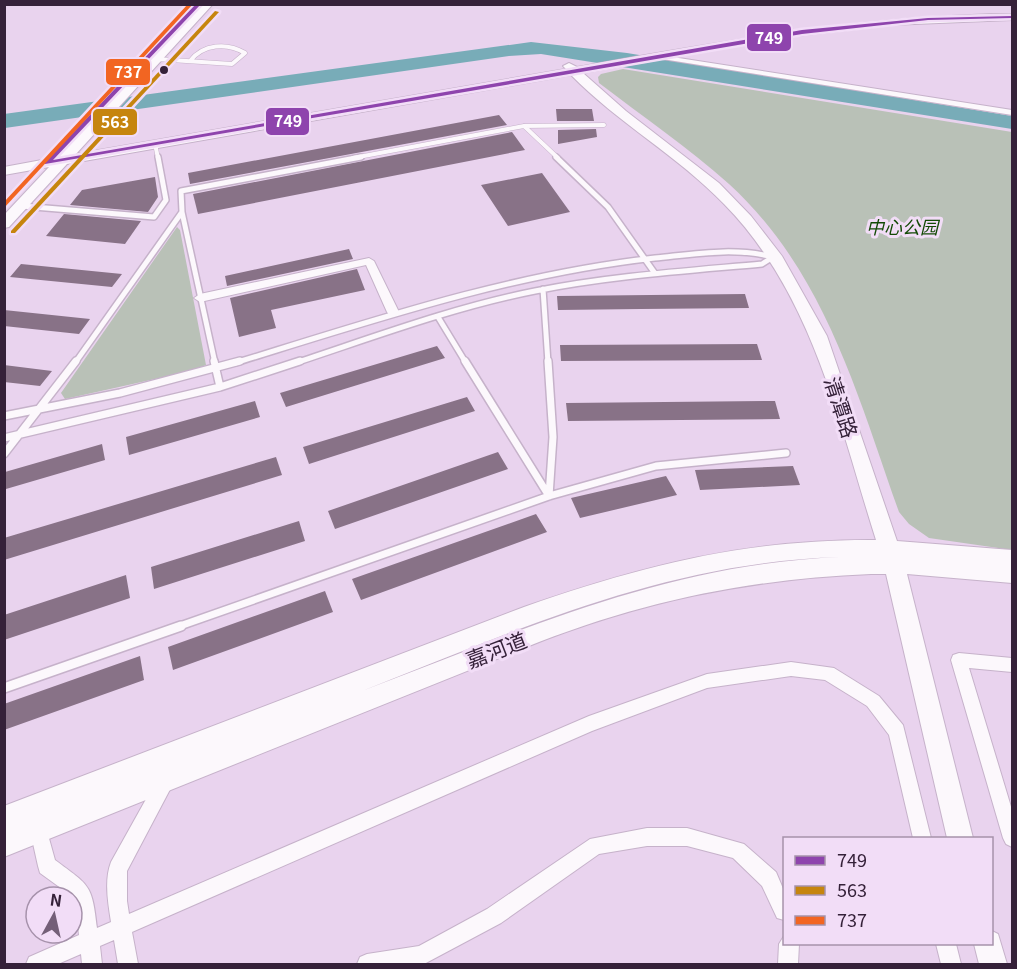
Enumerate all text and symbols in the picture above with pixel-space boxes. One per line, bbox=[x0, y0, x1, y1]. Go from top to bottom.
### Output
line badge: 749 bbox=[746, 23, 792, 52]
text: 749 bbox=[755, 25, 783, 49]
line badge: 737 bbox=[105, 58, 151, 86]
text: 737 bbox=[114, 59, 142, 83]
unlabelled marker bbox=[158, 64, 170, 76]
line badge: 749 bbox=[265, 107, 310, 136]
line badge: 563 bbox=[92, 108, 138, 136]
text: 749 bbox=[274, 108, 302, 132]
text: 563 bbox=[101, 109, 129, 133]
park label: 中心公园 bbox=[866, 213, 941, 239]
street label: 清潭路 bbox=[818, 372, 866, 442]
street label: 嘉河道 bbox=[461, 624, 531, 674]
legend bbox=[783, 837, 993, 945]
text: 749 bbox=[837, 846, 867, 872]
text: 563 bbox=[837, 876, 867, 902]
north arrow bbox=[24, 885, 84, 945]
text: N bbox=[49, 886, 64, 912]
text: 737 bbox=[837, 906, 867, 932]

